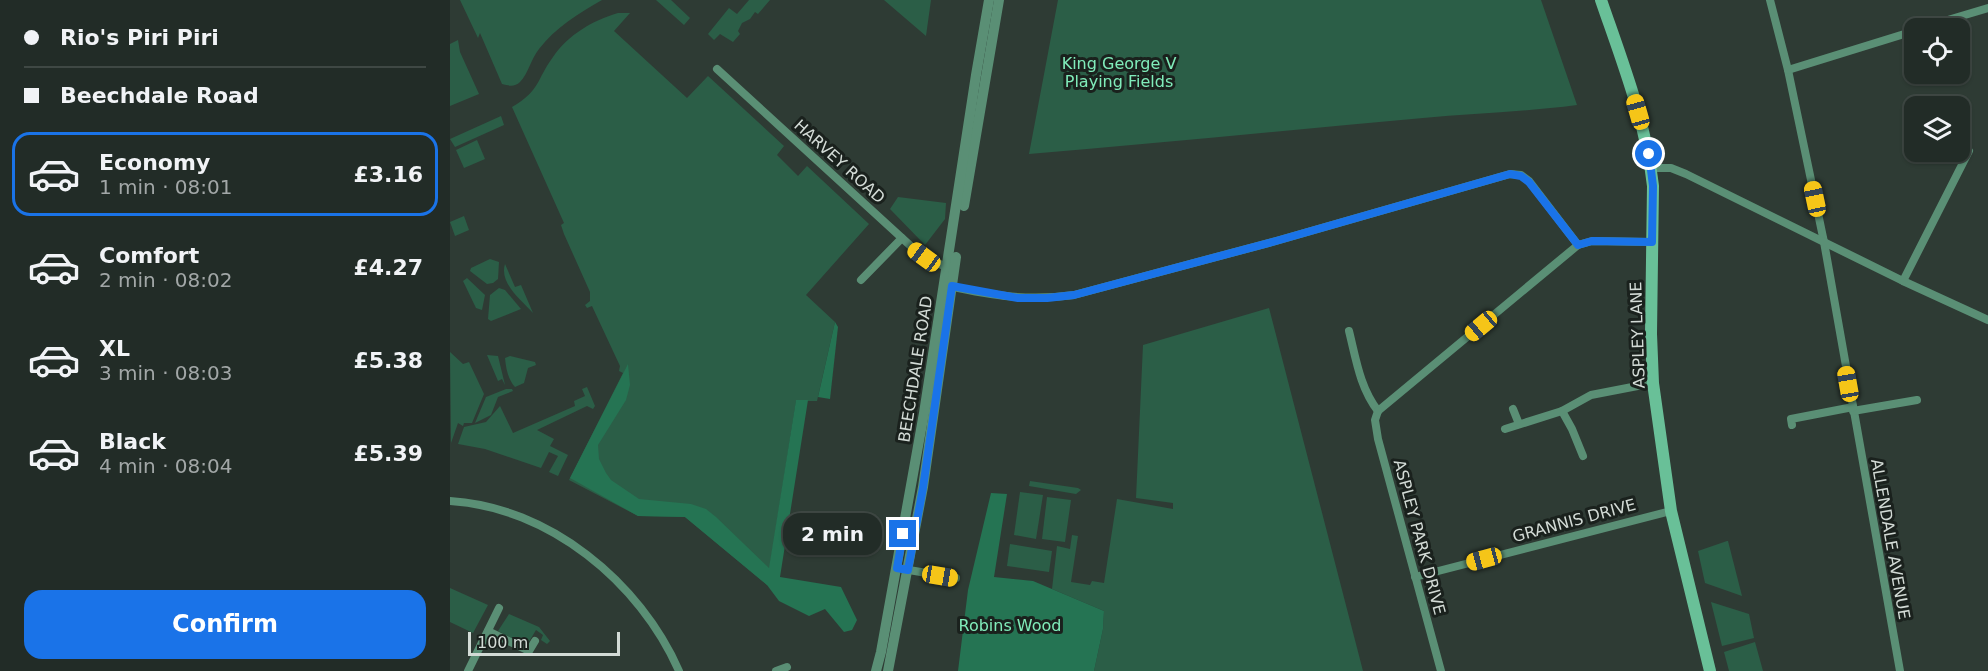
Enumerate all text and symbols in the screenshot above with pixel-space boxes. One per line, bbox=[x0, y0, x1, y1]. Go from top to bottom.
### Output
map controls bbox=[1904, 18, 1970, 162]
button: locate bbox=[1904, 18, 1970, 84]
text: Rio's Piri Piri bbox=[60, 25, 219, 50]
park label: King George V Playing Fields bbox=[1062, 54, 1176, 91]
text: Beechdale Road bbox=[60, 83, 259, 108]
car bbox=[1624, 92, 1652, 132]
button: layers bbox=[1904, 96, 1970, 162]
street label: HARVEY ROAD bbox=[790, 116, 889, 207]
route start bbox=[1635, 140, 1662, 167]
icon: car bbox=[27, 147, 81, 201]
text: Economy bbox=[99, 150, 210, 175]
text: £3.16 bbox=[353, 162, 423, 187]
text: 1 min · 08:01 bbox=[99, 175, 233, 199]
car bbox=[1802, 180, 1828, 218]
car bbox=[904, 239, 944, 275]
icon: car bbox=[27, 240, 81, 294]
text: Comfort bbox=[99, 243, 199, 268]
text: £4.27 bbox=[353, 255, 423, 280]
text: 2 min · 08:02 bbox=[99, 268, 233, 292]
street label: ASPLEY LANE bbox=[1626, 281, 1649, 389]
street label: BEECHDALE ROAD bbox=[895, 294, 936, 444]
car bbox=[1461, 308, 1501, 344]
icon: car bbox=[27, 333, 81, 387]
text: XL bbox=[99, 336, 130, 361]
text: £5.38 bbox=[353, 348, 423, 373]
text: 3 min · 08:03 bbox=[99, 361, 233, 385]
car bbox=[1836, 365, 1860, 403]
icon: car bbox=[27, 426, 81, 480]
text: Black bbox=[99, 429, 166, 454]
text: £5.39 bbox=[353, 441, 423, 466]
text: 4 min · 08:04 bbox=[99, 454, 233, 478]
street label: ASPLEY PARK DRIVE bbox=[1390, 457, 1449, 617]
street label: ALLENDALE AVENUE bbox=[1867, 457, 1914, 621]
street label: GRANNIS DRIVE bbox=[1510, 495, 1638, 546]
callout: 2 min bbox=[783, 513, 882, 555]
route end bbox=[889, 520, 916, 547]
text: 2 min bbox=[801, 522, 864, 546]
car bbox=[1464, 546, 1504, 572]
car bbox=[921, 564, 959, 588]
button: Confirm bbox=[24, 590, 426, 659]
park label: Robins Wood bbox=[959, 616, 1061, 635]
scale bar bbox=[468, 629, 620, 656]
text: 100 m bbox=[477, 633, 528, 652]

